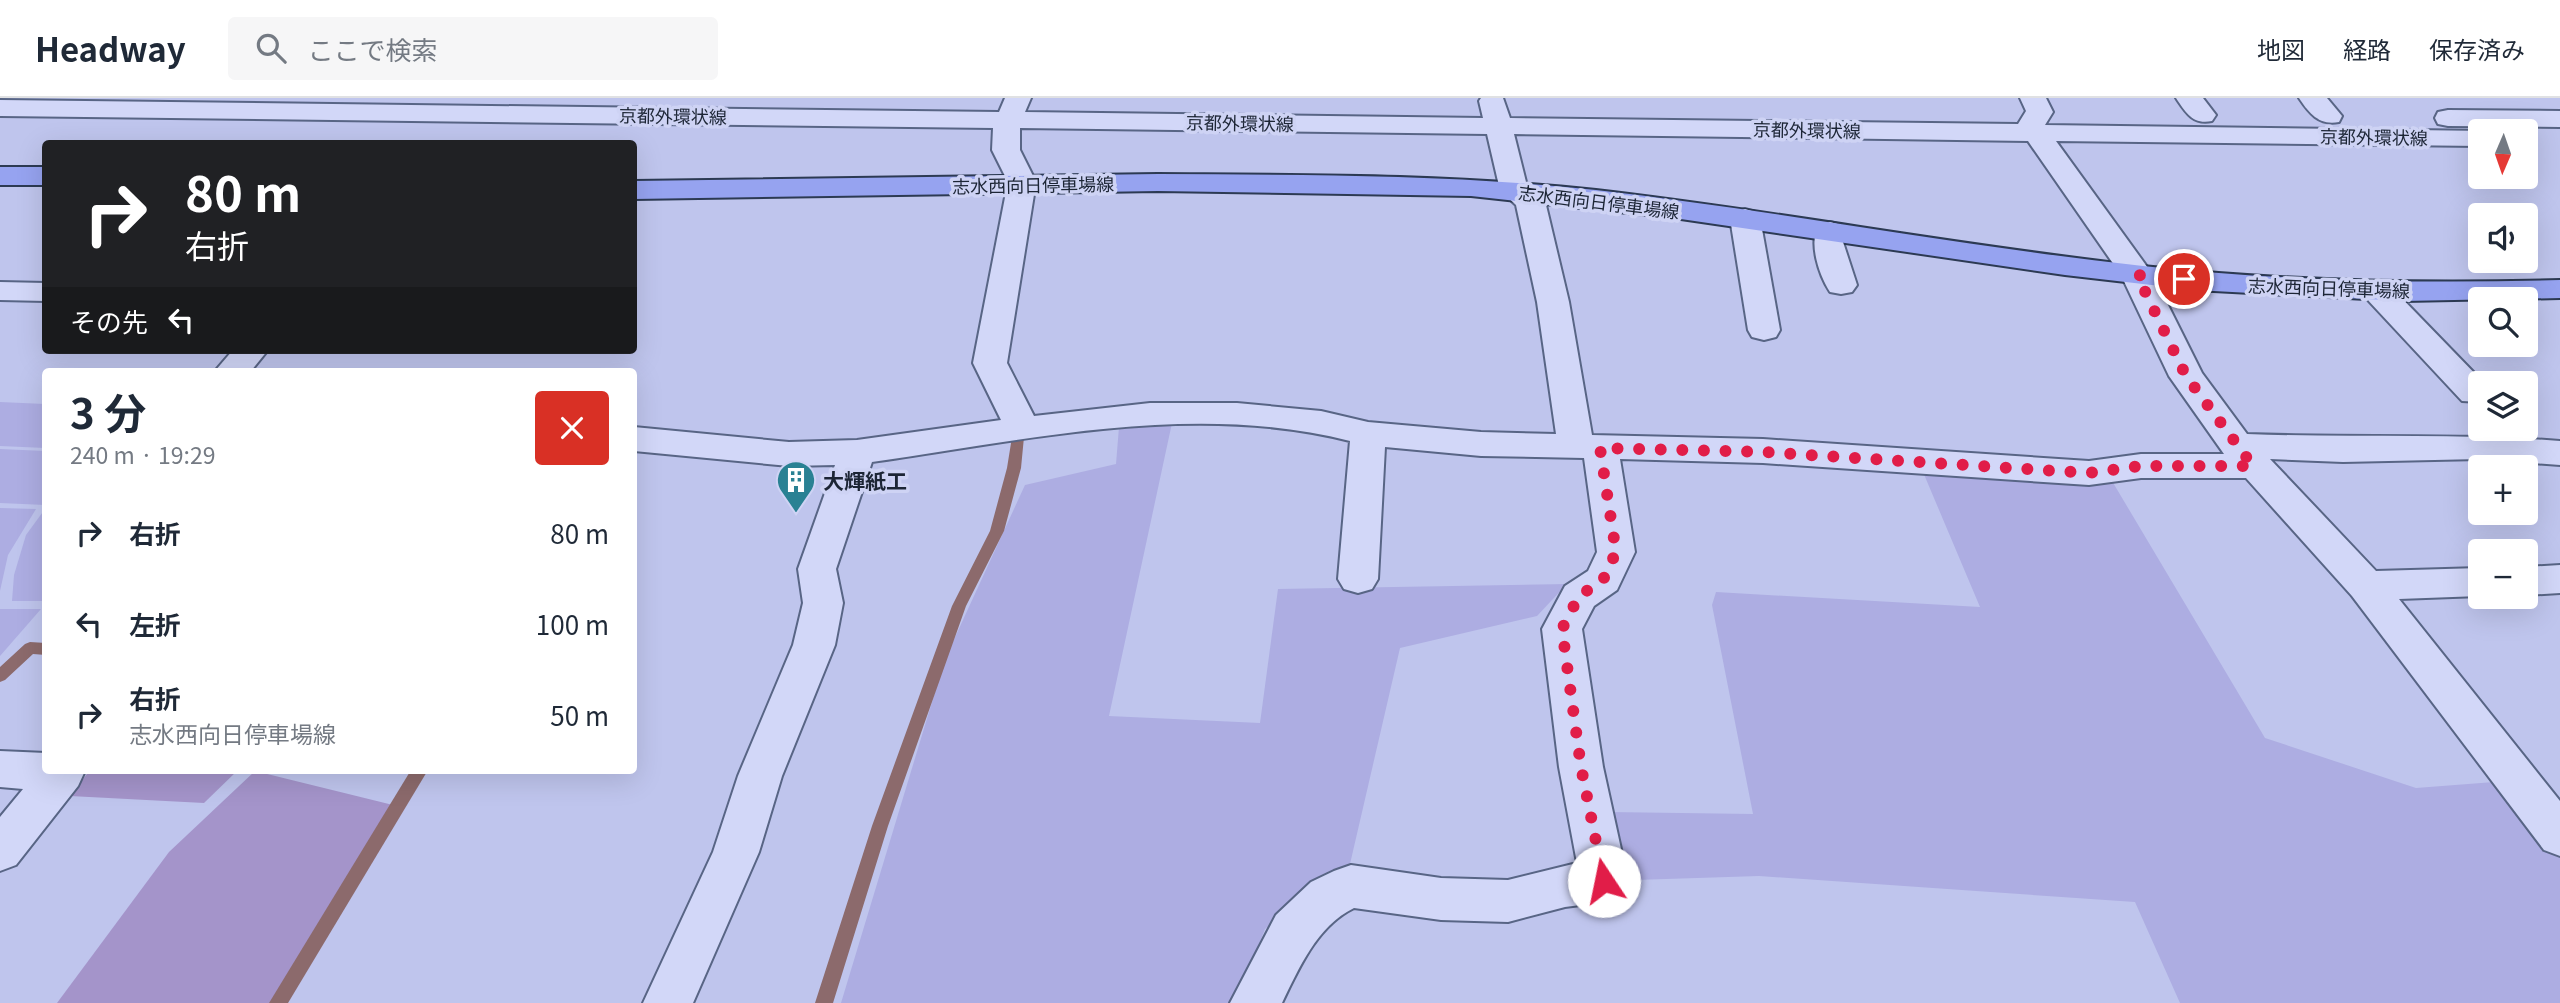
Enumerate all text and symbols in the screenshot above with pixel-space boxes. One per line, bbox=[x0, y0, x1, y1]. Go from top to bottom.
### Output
search box bbox=[228, 17, 718, 80]
text: Headway bbox=[35, 24, 186, 72]
icon: search bbox=[252, 29, 290, 67]
text: ここで検索 bbox=[308, 30, 438, 67]
text: 地図 bbox=[2257, 31, 2305, 66]
text: 経路 bbox=[2343, 31, 2391, 66]
text: 保存済み bbox=[2429, 31, 2525, 66]
street label: 京都外環状線 bbox=[619, 101, 727, 129]
street label: 京都外環状線 bbox=[1186, 108, 1294, 136]
street label: 京都外環状線 bbox=[1753, 115, 1861, 143]
north arrow bbox=[2468, 119, 2538, 189]
map controls bbox=[2468, 119, 2538, 609]
street label: 京都外環状線 bbox=[2320, 122, 2428, 150]
text: 80 m bbox=[185, 155, 301, 226]
icon: right bbox=[70, 168, 161, 259]
street label: 志水西向日停車場線 bbox=[952, 170, 1114, 198]
street label: 志水西向日停車場線 bbox=[1517, 178, 1681, 224]
button: sound bbox=[2468, 203, 2538, 273]
text: 右折 bbox=[185, 221, 249, 267]
pin bbox=[2154, 249, 2214, 309]
icon: arrive bbox=[2165, 260, 2203, 298]
street label: 志水西向日停車場線 bbox=[2248, 271, 2410, 303]
button: search bbox=[2468, 287, 2538, 357]
icon: left bbox=[162, 301, 200, 339]
text: その先 bbox=[70, 302, 148, 339]
button: layers bbox=[2468, 371, 2538, 441]
text: 3 分 bbox=[70, 380, 146, 441]
button: close bbox=[535, 391, 609, 465]
text: 240 m · 19:29 bbox=[70, 437, 215, 471]
button: + bbox=[2468, 455, 2538, 525]
building icon: 大輝紙工 bbox=[775, 459, 817, 514]
place label: 大輝紙工 bbox=[823, 465, 907, 495]
icon: right bbox=[70, 514, 108, 552]
text: 右折 bbox=[129, 514, 181, 551]
text: 80 m bbox=[550, 514, 609, 551]
button: − bbox=[2468, 539, 2538, 609]
icon: left bbox=[70, 605, 108, 643]
text: 左折 bbox=[129, 605, 181, 642]
text: 100 m bbox=[536, 605, 609, 642]
text: 右折 bbox=[129, 679, 181, 716]
icon: right bbox=[70, 696, 108, 734]
text: 50 m bbox=[550, 696, 609, 733]
text: 志水西向日停車場線 bbox=[129, 716, 336, 750]
position arrow bbox=[1567, 844, 1641, 918]

